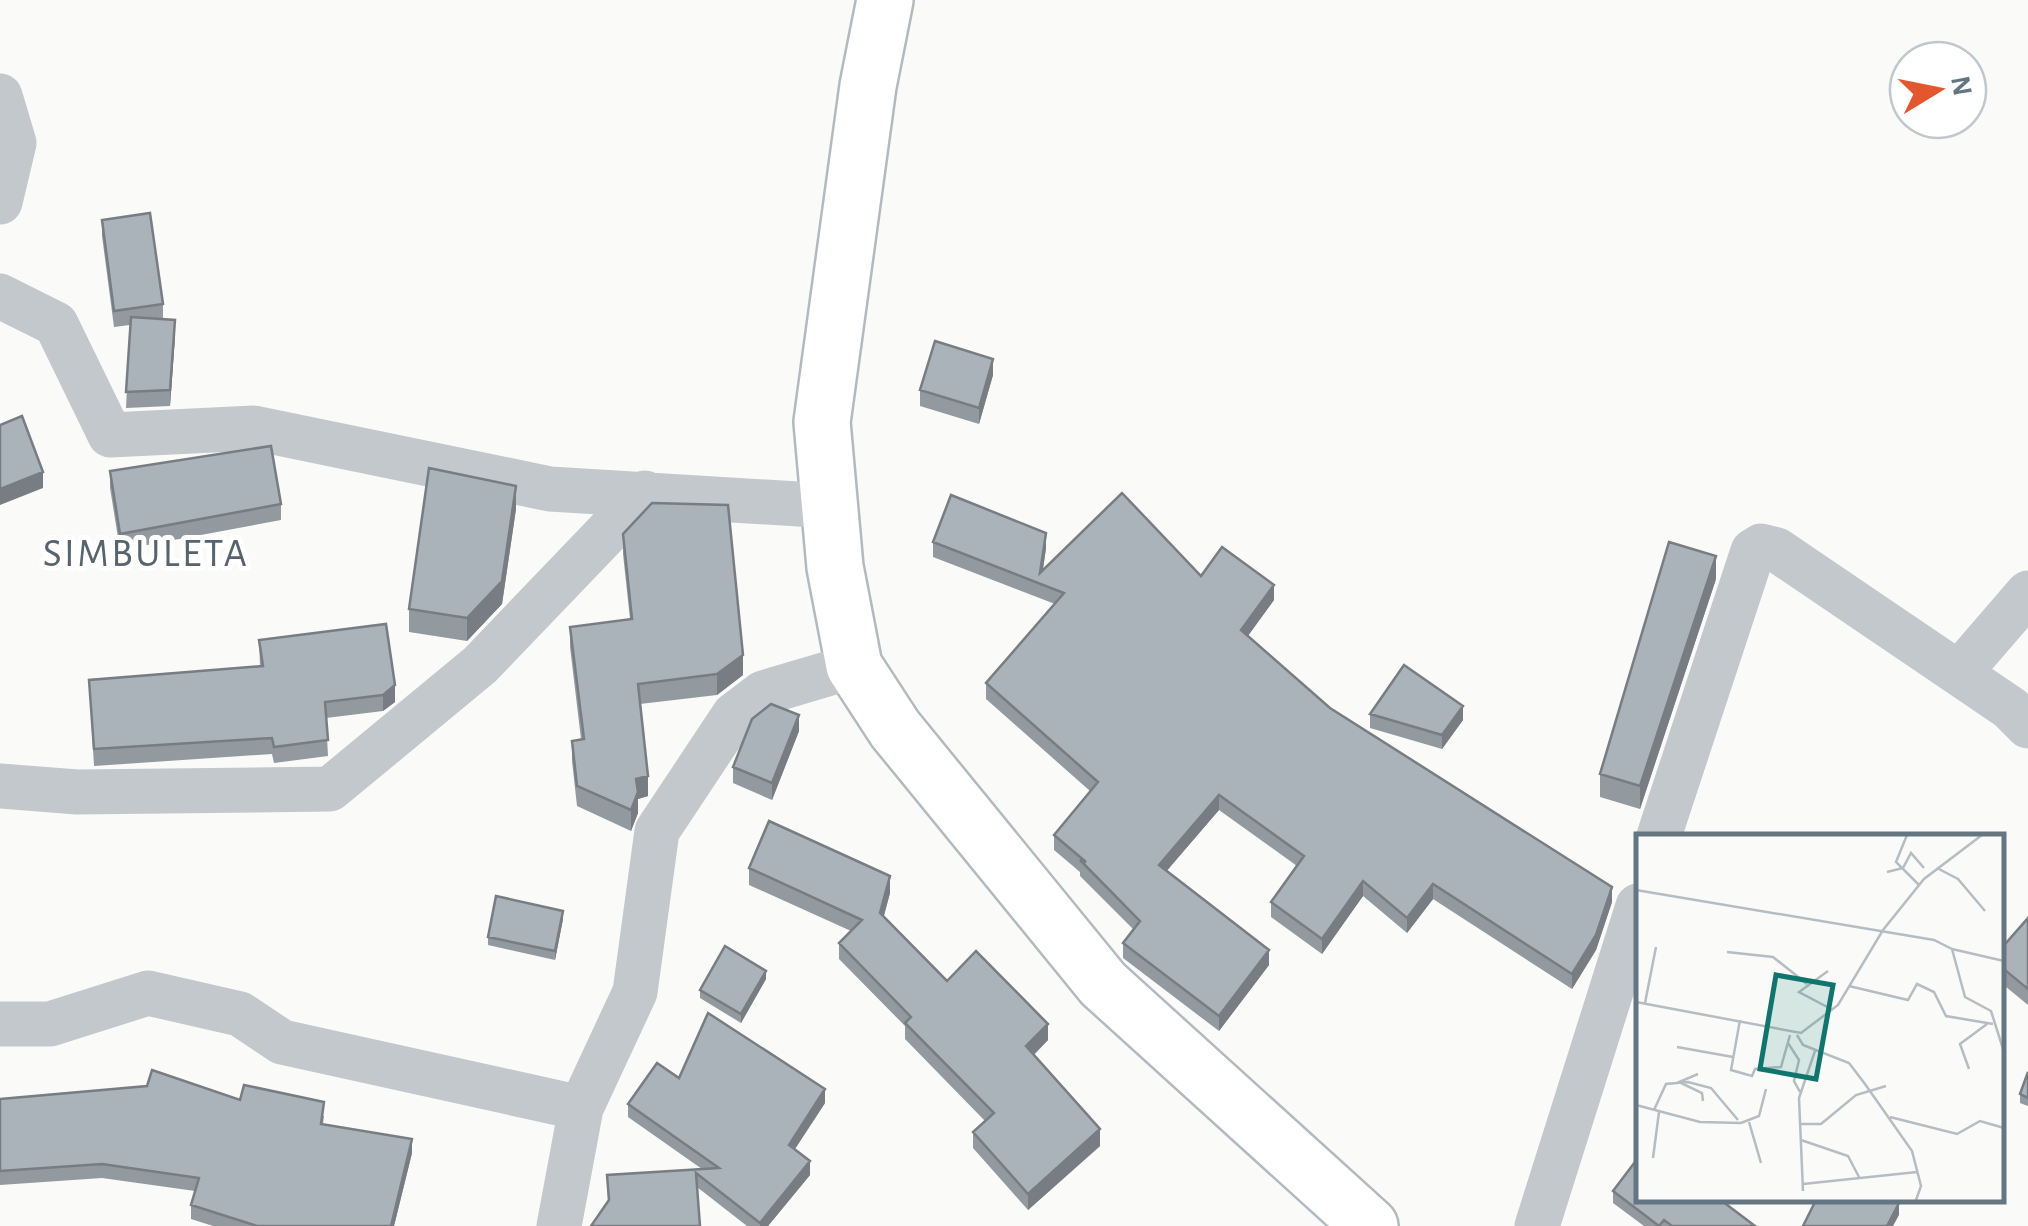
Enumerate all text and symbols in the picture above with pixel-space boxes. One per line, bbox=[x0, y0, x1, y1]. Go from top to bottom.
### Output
north arrow bbox=[1888, 40, 1988, 140]
text: N bbox=[1945, 74, 1976, 98]
district label: SIMBULETA bbox=[43, 534, 249, 574]
inset map bbox=[1636, 834, 2003, 1201]

